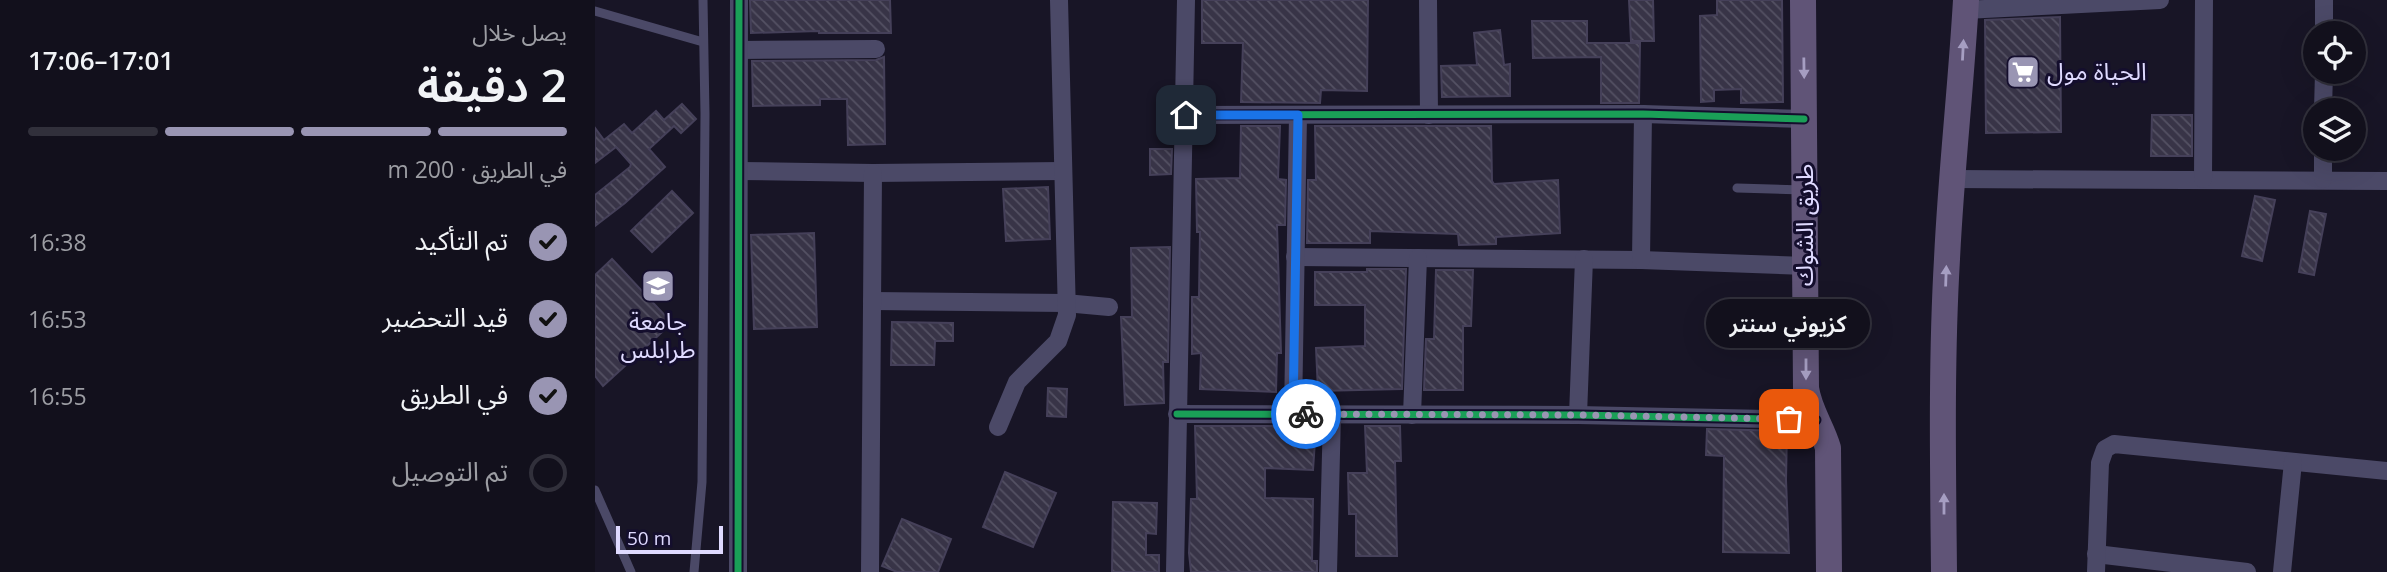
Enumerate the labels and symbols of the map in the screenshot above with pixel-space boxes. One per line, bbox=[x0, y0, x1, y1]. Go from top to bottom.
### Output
one-way arrow bbox=[1958, 38, 1969, 60]
supermarket icon: الحياة مول bbox=[2004, 53, 2042, 91]
place label: الحياة مول bbox=[2047, 54, 2147, 87]
one-way arrow bbox=[1798, 57, 1810, 79]
pin bbox=[1156, 85, 1216, 145]
street label: طريق الشوك bbox=[1787, 164, 1820, 286]
one-way arrow bbox=[1940, 265, 1951, 287]
school or university icon: جامعة طرابلس bbox=[639, 267, 677, 305]
callout: كزيوني سنتر bbox=[1707, 300, 1871, 349]
place label: جامعة طرابلس bbox=[621, 304, 695, 365]
one-way arrow bbox=[1800, 358, 1812, 380]
courier bbox=[1271, 379, 1341, 449]
pin bbox=[1759, 389, 1819, 449]
one-way arrow bbox=[1938, 493, 1950, 515]
scale bar bbox=[616, 523, 723, 555]

